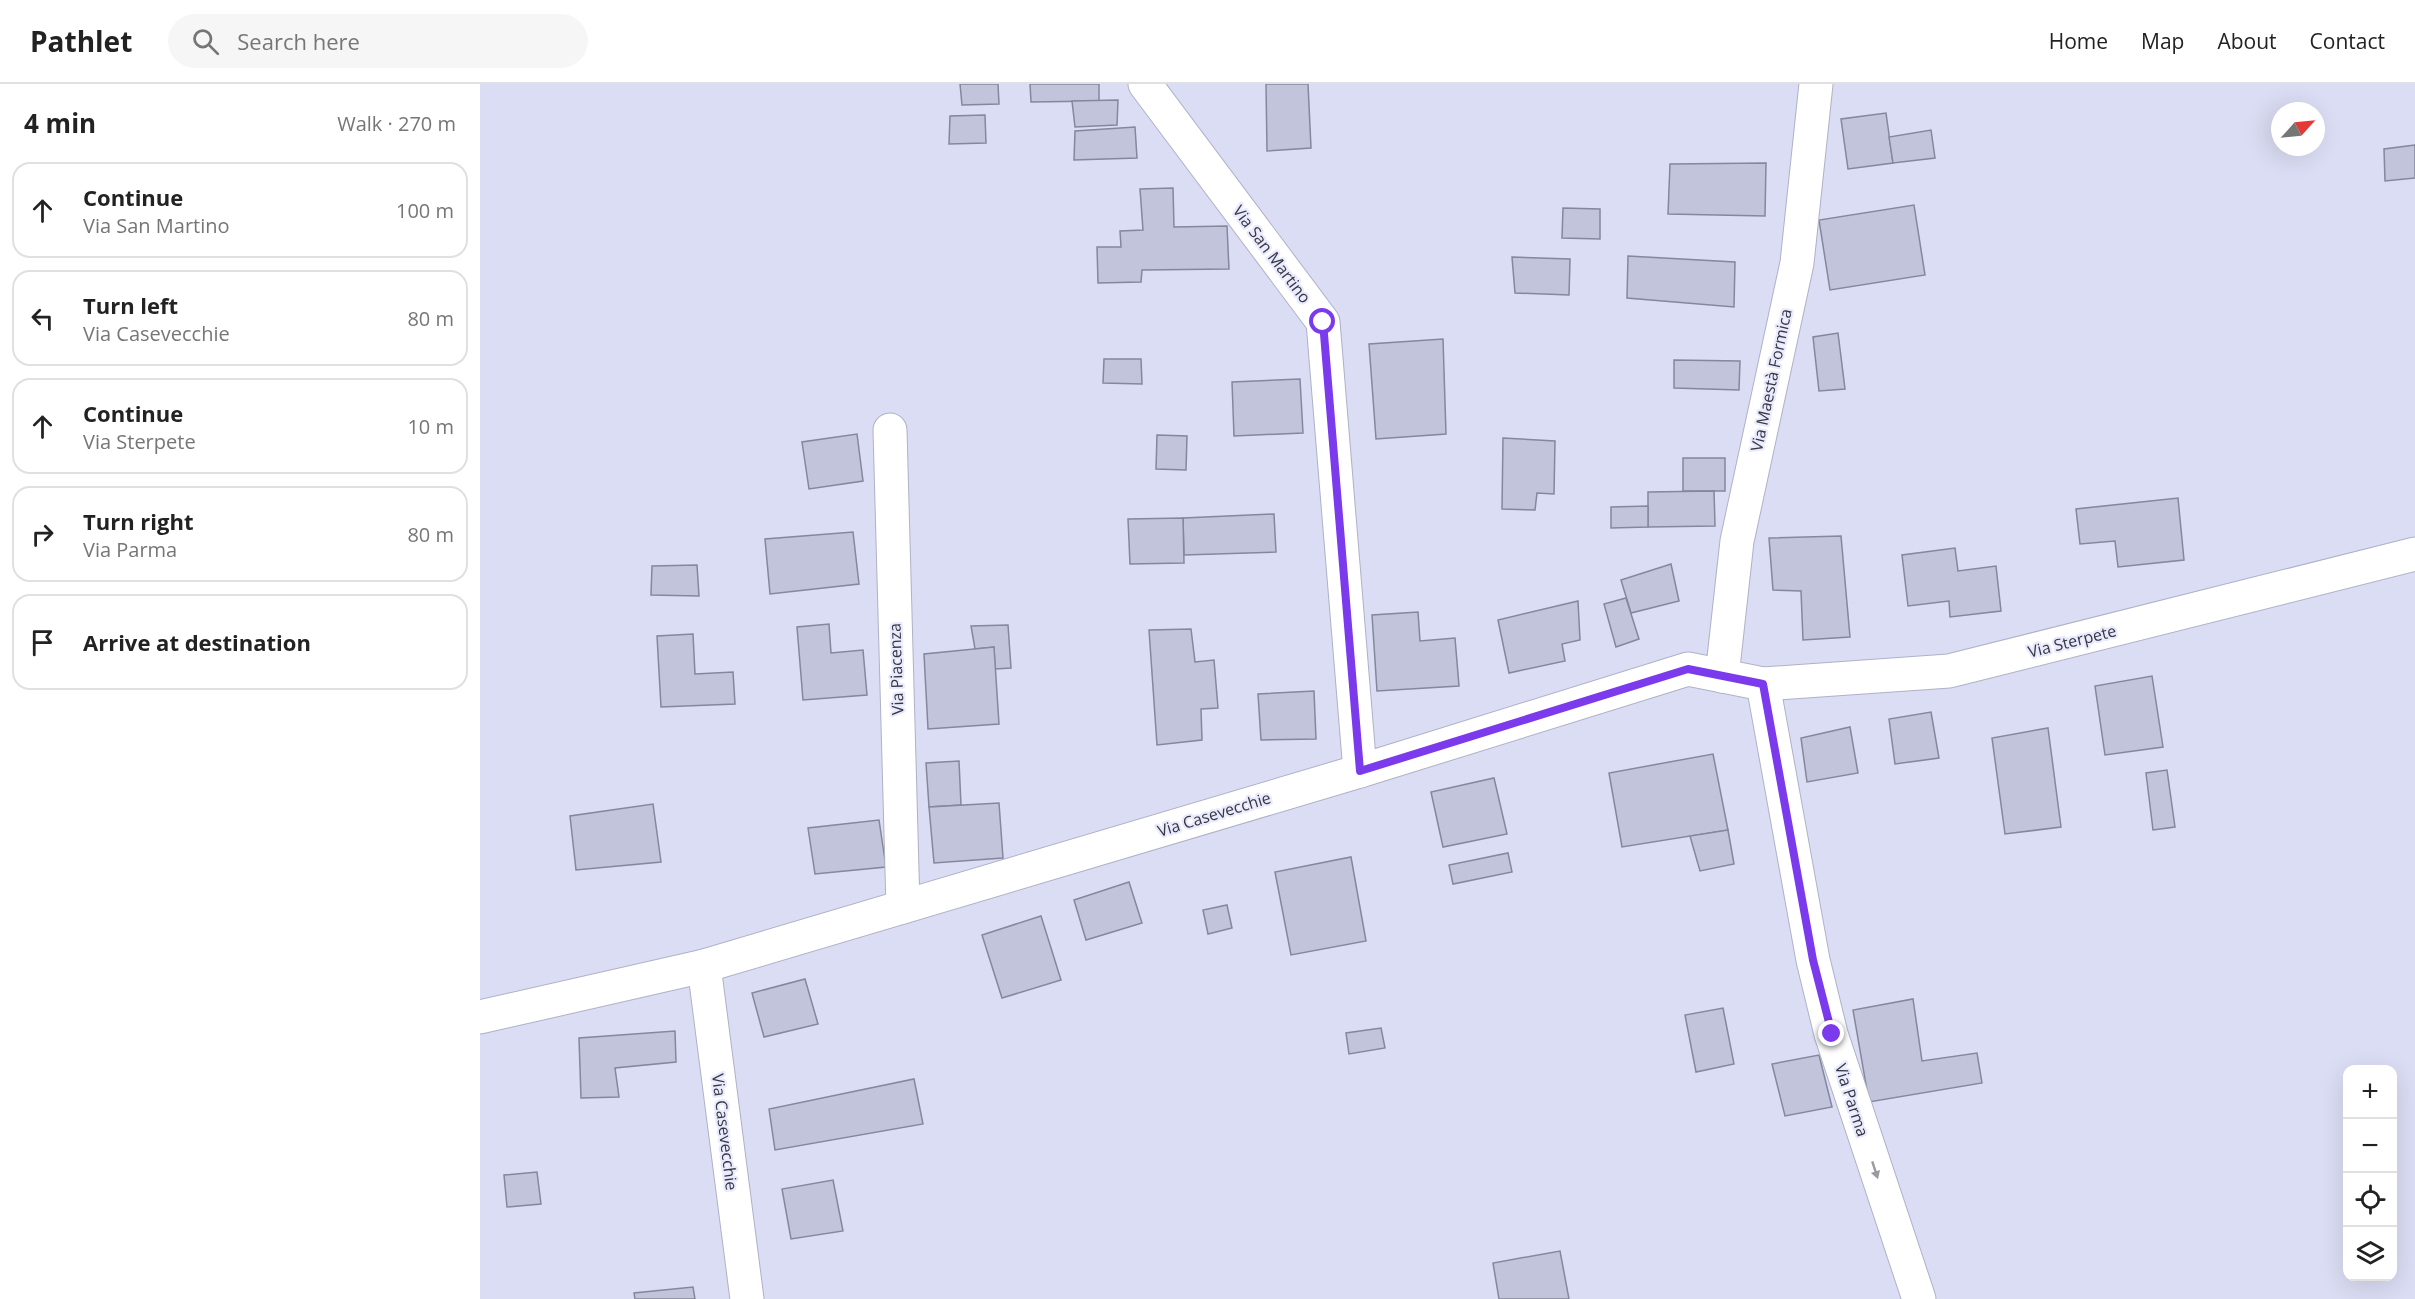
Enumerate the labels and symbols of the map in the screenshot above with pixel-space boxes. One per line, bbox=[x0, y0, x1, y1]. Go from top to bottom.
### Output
north arrow bbox=[2271, 102, 2325, 156]
street label: Via San Martino bbox=[1228, 201, 1316, 307]
street label: Via Maestà Formica bbox=[1745, 307, 1797, 453]
route start bbox=[1309, 308, 1335, 334]
street label: Via Sterpete bbox=[2026, 619, 2118, 663]
street label: Via Piacenza bbox=[883, 623, 909, 715]
street label: Via Casevecchie bbox=[1155, 786, 1273, 842]
route end bbox=[1818, 1020, 1844, 1046]
street label: Via Parma bbox=[1830, 1061, 1874, 1139]
street label: Via Casevecchie bbox=[707, 1072, 743, 1192]
one-way arrow bbox=[1870, 1162, 1880, 1180]

